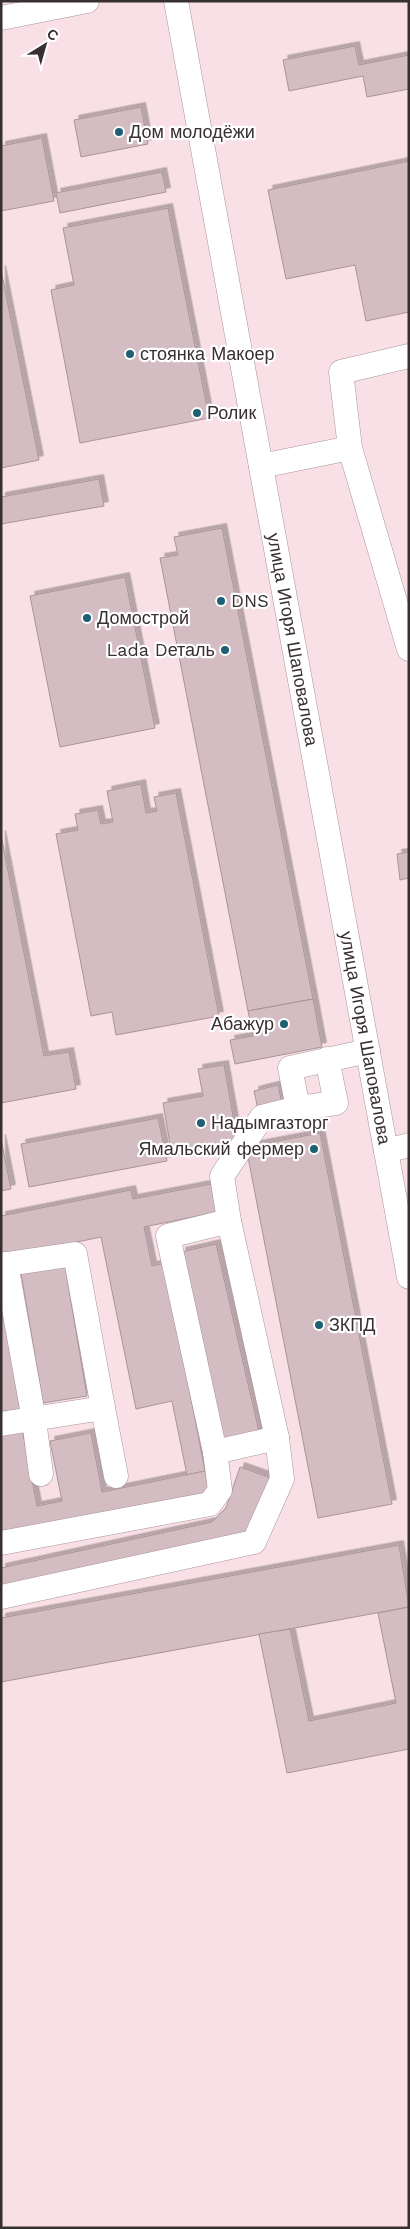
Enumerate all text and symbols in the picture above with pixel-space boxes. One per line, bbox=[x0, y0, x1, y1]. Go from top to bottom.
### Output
north arrow bbox=[20, 20, 70, 70]
text: С bbox=[44, 25, 62, 44]
place label: Дом молодёжи bbox=[129, 121, 255, 142]
marker: Дом молодёжи bbox=[113, 126, 125, 138]
place label: стоянка Макоер bbox=[140, 343, 274, 364]
marker: стоянка Макоер bbox=[124, 348, 136, 360]
place label: Ролик bbox=[207, 402, 256, 423]
marker: Ролик bbox=[191, 407, 203, 419]
street label: улица Игоря Шаповалова bbox=[263, 531, 323, 749]
place label: DNS bbox=[231, 590, 269, 611]
marker: DNS bbox=[215, 595, 227, 607]
place label: Домострой bbox=[97, 607, 189, 628]
marker: Домострой bbox=[81, 612, 93, 624]
place label: Lada Dеталь bbox=[107, 639, 215, 660]
marker: Lada Dеталь bbox=[219, 644, 231, 656]
street label: улица Игоря Шаповалова bbox=[336, 929, 396, 1147]
place label: Абажур bbox=[211, 1013, 274, 1034]
marker: Абажур bbox=[278, 1018, 290, 1030]
place label: Надымгазторг bbox=[211, 1112, 329, 1133]
marker: Надымгазторг bbox=[195, 1117, 207, 1129]
place label: Ямальский фермер bbox=[138, 1138, 304, 1159]
marker: Ямальский фермер bbox=[308, 1143, 320, 1155]
place label: ЗКПД bbox=[329, 1314, 376, 1335]
marker: ЗКПД bbox=[313, 1319, 325, 1331]

